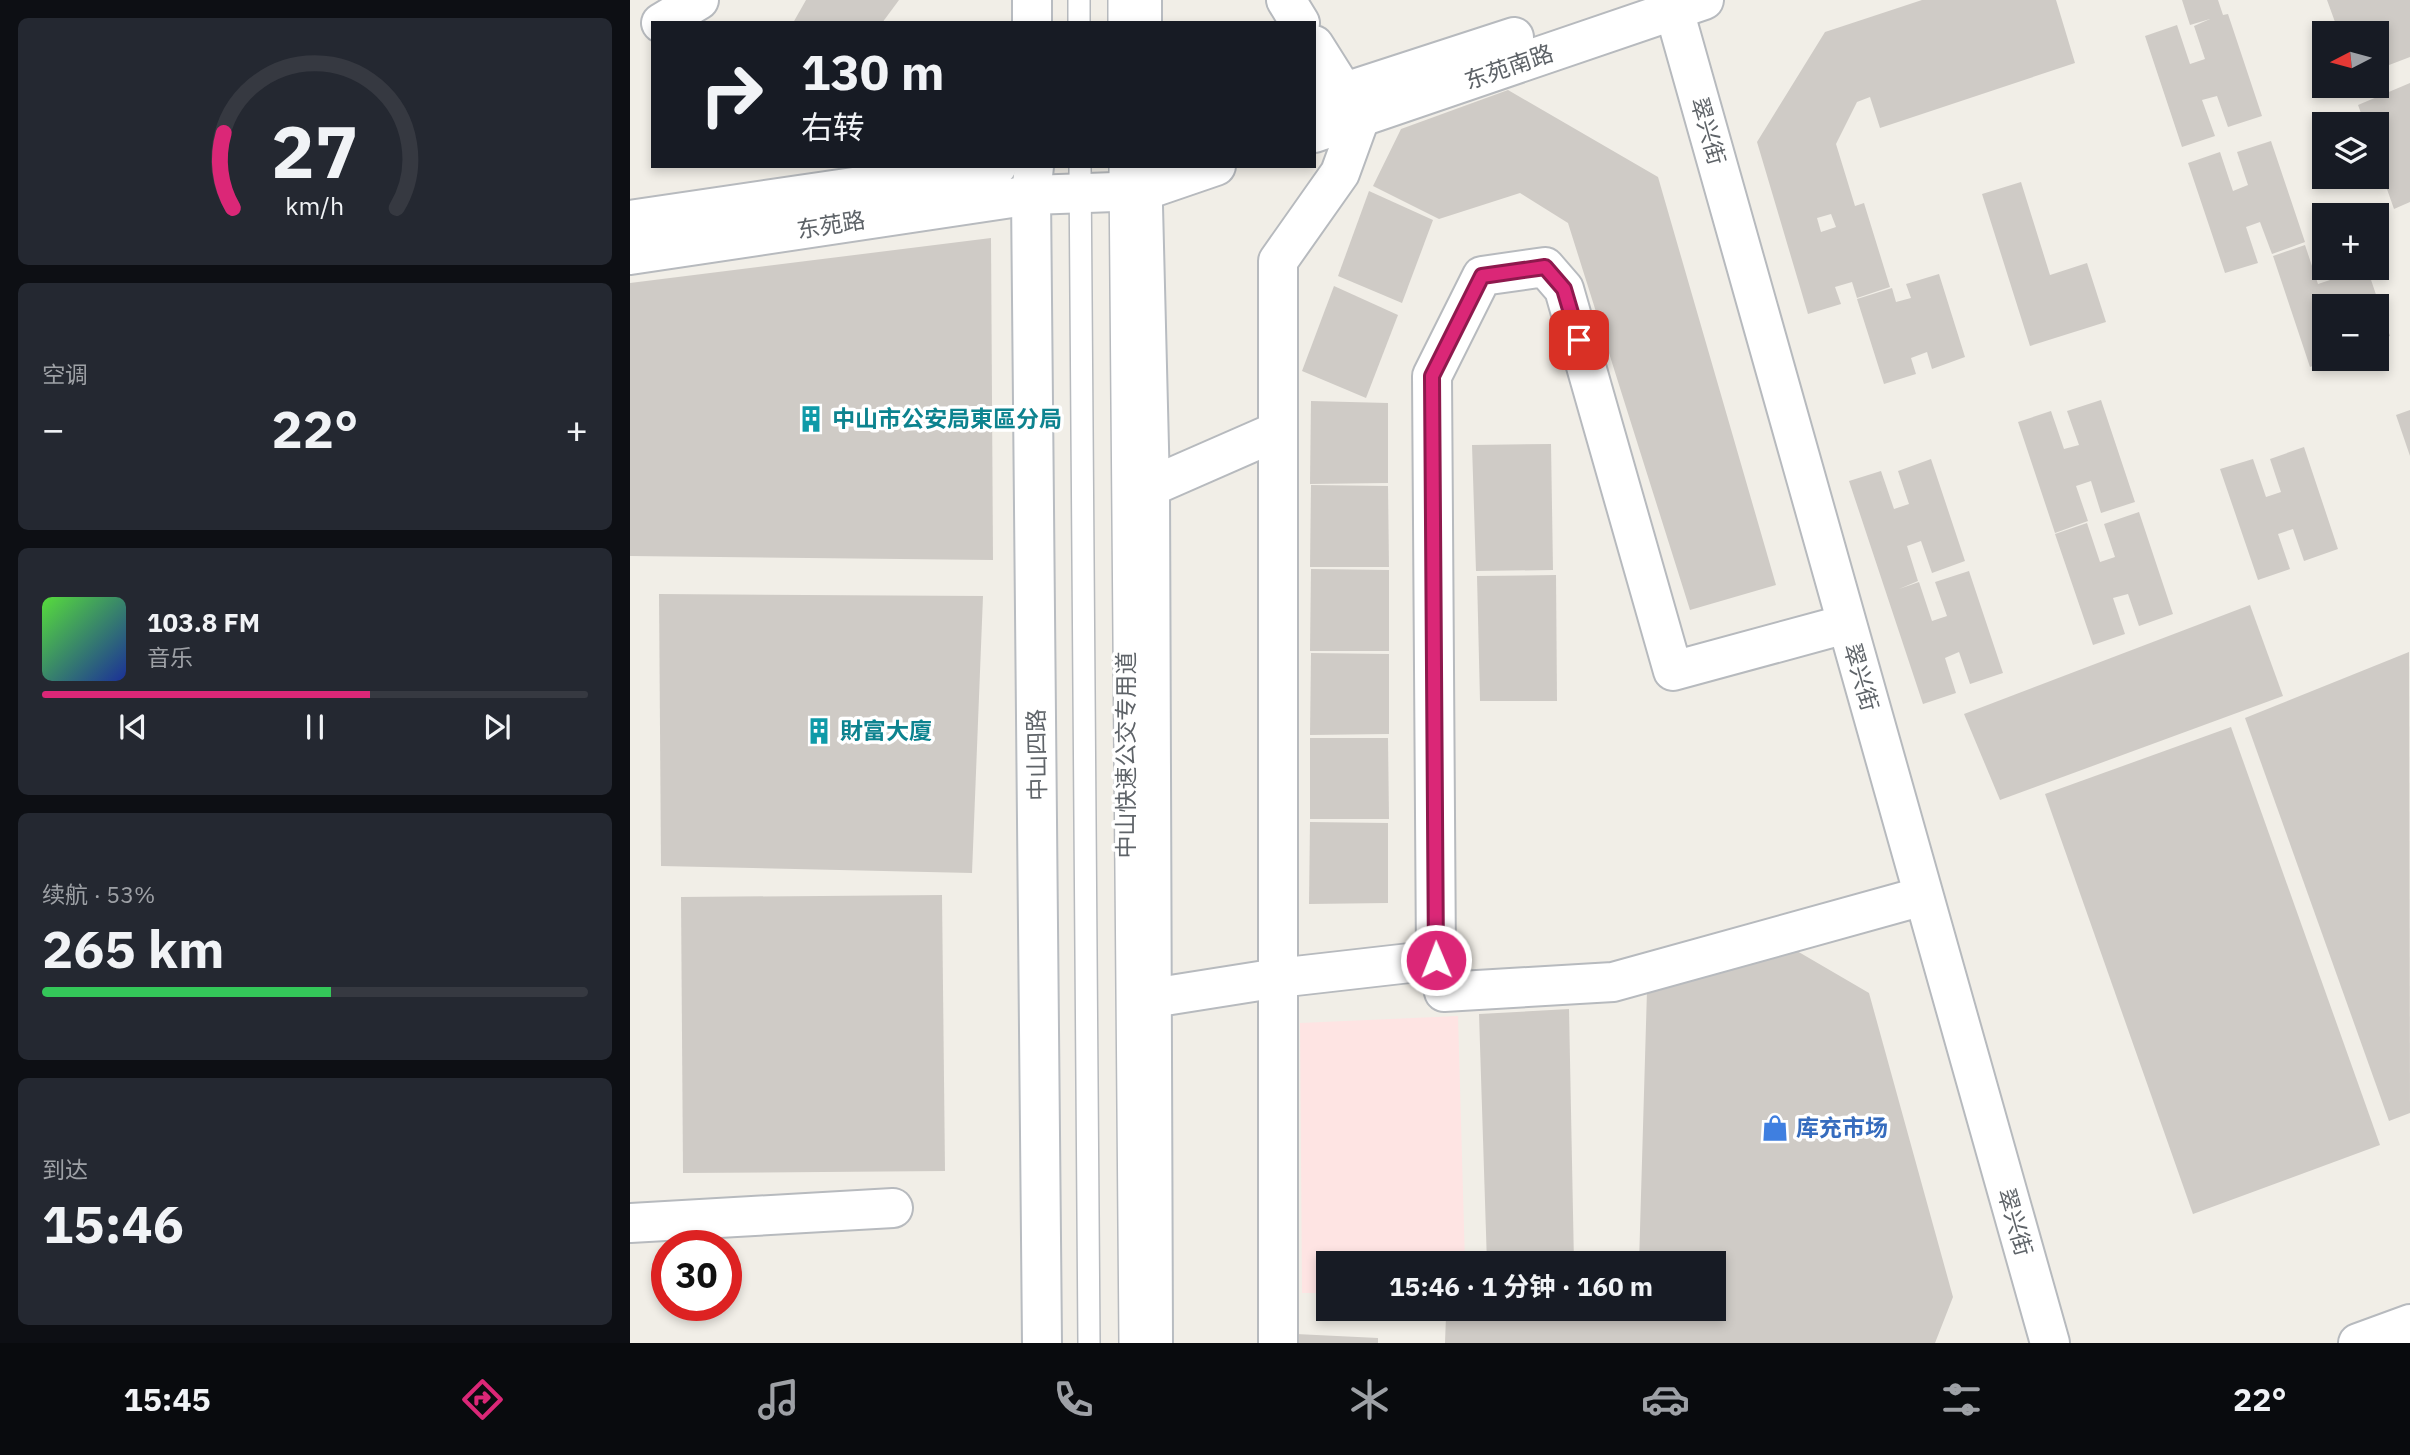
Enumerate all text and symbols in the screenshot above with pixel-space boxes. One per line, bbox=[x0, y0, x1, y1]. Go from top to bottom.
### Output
north arrow bbox=[2312, 21, 2389, 98]
map controls bbox=[2312, 21, 2389, 371]
street label: 东苑南路 bbox=[1460, 37, 1557, 95]
text: 130 m bbox=[801, 40, 945, 103]
icon: right bbox=[686, 49, 777, 140]
street label: 翠兴街 bbox=[1685, 93, 1733, 168]
text: 27 bbox=[271, 103, 359, 198]
text: 右转 bbox=[801, 106, 865, 148]
button: layers bbox=[2312, 112, 2389, 189]
text: km/h bbox=[286, 188, 344, 221]
button: + bbox=[2312, 203, 2389, 280]
street label: 东苑路 bbox=[794, 204, 867, 244]
button: − bbox=[2312, 294, 2389, 371]
pin bbox=[1549, 310, 1609, 370]
icon: arrive bbox=[1560, 321, 1598, 359]
text: 空调 bbox=[42, 359, 88, 389]
text: 22° bbox=[272, 395, 358, 462]
place label: 中山市公安局東區分局 bbox=[832, 403, 1062, 433]
text: − bbox=[42, 404, 65, 453]
text: + bbox=[565, 404, 588, 453]
building icon: 中山市公安局東區分局 bbox=[796, 404, 826, 434]
text: 103.8 FM bbox=[147, 605, 260, 639]
street label: 翠兴街 bbox=[1838, 639, 1886, 714]
text: 音乐 bbox=[147, 642, 193, 672]
street label: 中山快速公交专用道 bbox=[1110, 652, 1140, 859]
icon: previous bbox=[114, 708, 152, 746]
icon: pause bbox=[296, 708, 334, 746]
icon: next bbox=[478, 708, 516, 746]
street label: 中山四路 bbox=[1020, 709, 1052, 801]
place label: 財富大廈 bbox=[840, 715, 932, 745]
building icon: 財富大廈 bbox=[804, 716, 834, 746]
text: 续航 · 53% bbox=[42, 879, 155, 909]
text: 265 km bbox=[42, 915, 224, 982]
position arrow bbox=[1399, 923, 1473, 997]
place label: 库充市场 bbox=[1796, 1112, 1888, 1142]
shop icon: 库充市场 bbox=[1760, 1113, 1790, 1143]
text: 到达 bbox=[42, 1154, 88, 1184]
street label: 翠兴街 bbox=[1992, 1184, 2040, 1259]
text: 15:46 bbox=[42, 1190, 184, 1257]
speed limit sign: 30 bbox=[651, 1230, 742, 1321]
text: 15:46 · 1 分钟 · 160 m bbox=[1389, 1269, 1653, 1303]
icon: directions bbox=[458, 1375, 507, 1424]
icon: music bbox=[754, 1375, 803, 1424]
icon: phone bbox=[1049, 1375, 1098, 1424]
icon: climate bbox=[1345, 1375, 1394, 1424]
icon: car bbox=[1641, 1375, 1690, 1424]
icon: filters bbox=[1937, 1375, 1986, 1424]
text: 15:45 bbox=[123, 1378, 211, 1420]
text: 22° bbox=[2233, 1378, 2287, 1420]

